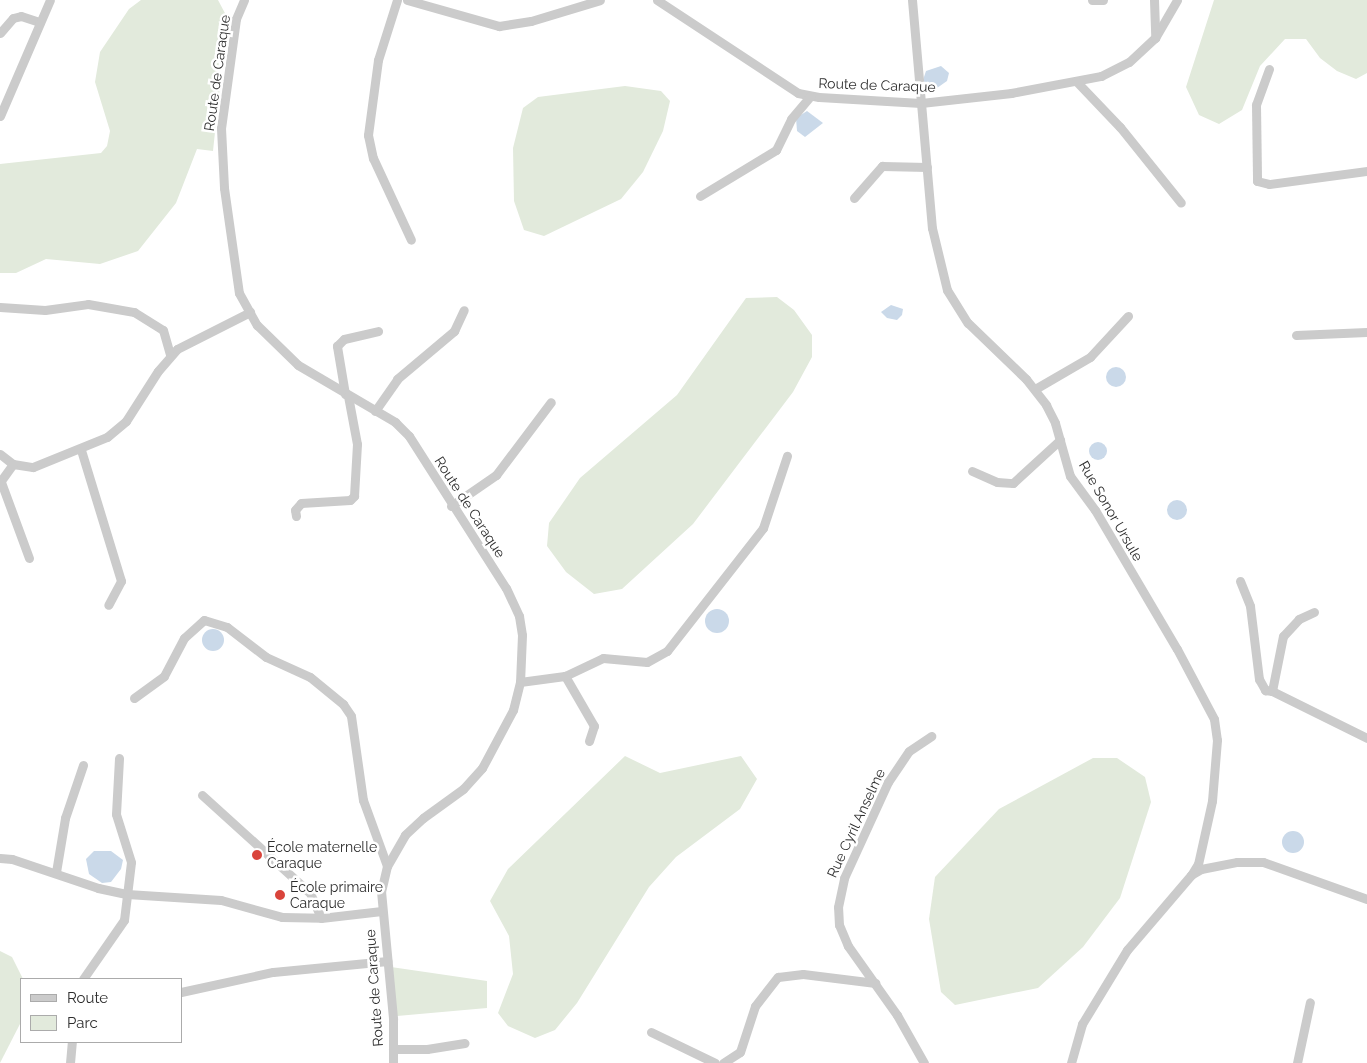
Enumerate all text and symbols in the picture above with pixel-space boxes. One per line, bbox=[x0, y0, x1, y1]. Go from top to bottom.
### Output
street label: Route de Caraque bbox=[201, 14, 233, 132]
street label: Route de Caraque bbox=[818, 75, 936, 95]
street label: Route de Caraque bbox=[431, 453, 509, 561]
street label: Rue Sonor Ursule bbox=[1075, 458, 1147, 564]
street label: Rue Cyril Anselme bbox=[823, 765, 889, 881]
place label: École maternelle Caraque bbox=[267, 839, 377, 872]
marker: École maternelle Caraque bbox=[251, 849, 263, 861]
place label: École primaire Caraque bbox=[290, 879, 383, 912]
marker: École primaire Caraque bbox=[274, 889, 286, 901]
street label: Route de Caraque bbox=[362, 929, 386, 1047]
legend bbox=[20, 978, 182, 1043]
text: Route bbox=[67, 989, 108, 1007]
text: Parc bbox=[67, 1014, 98, 1032]

